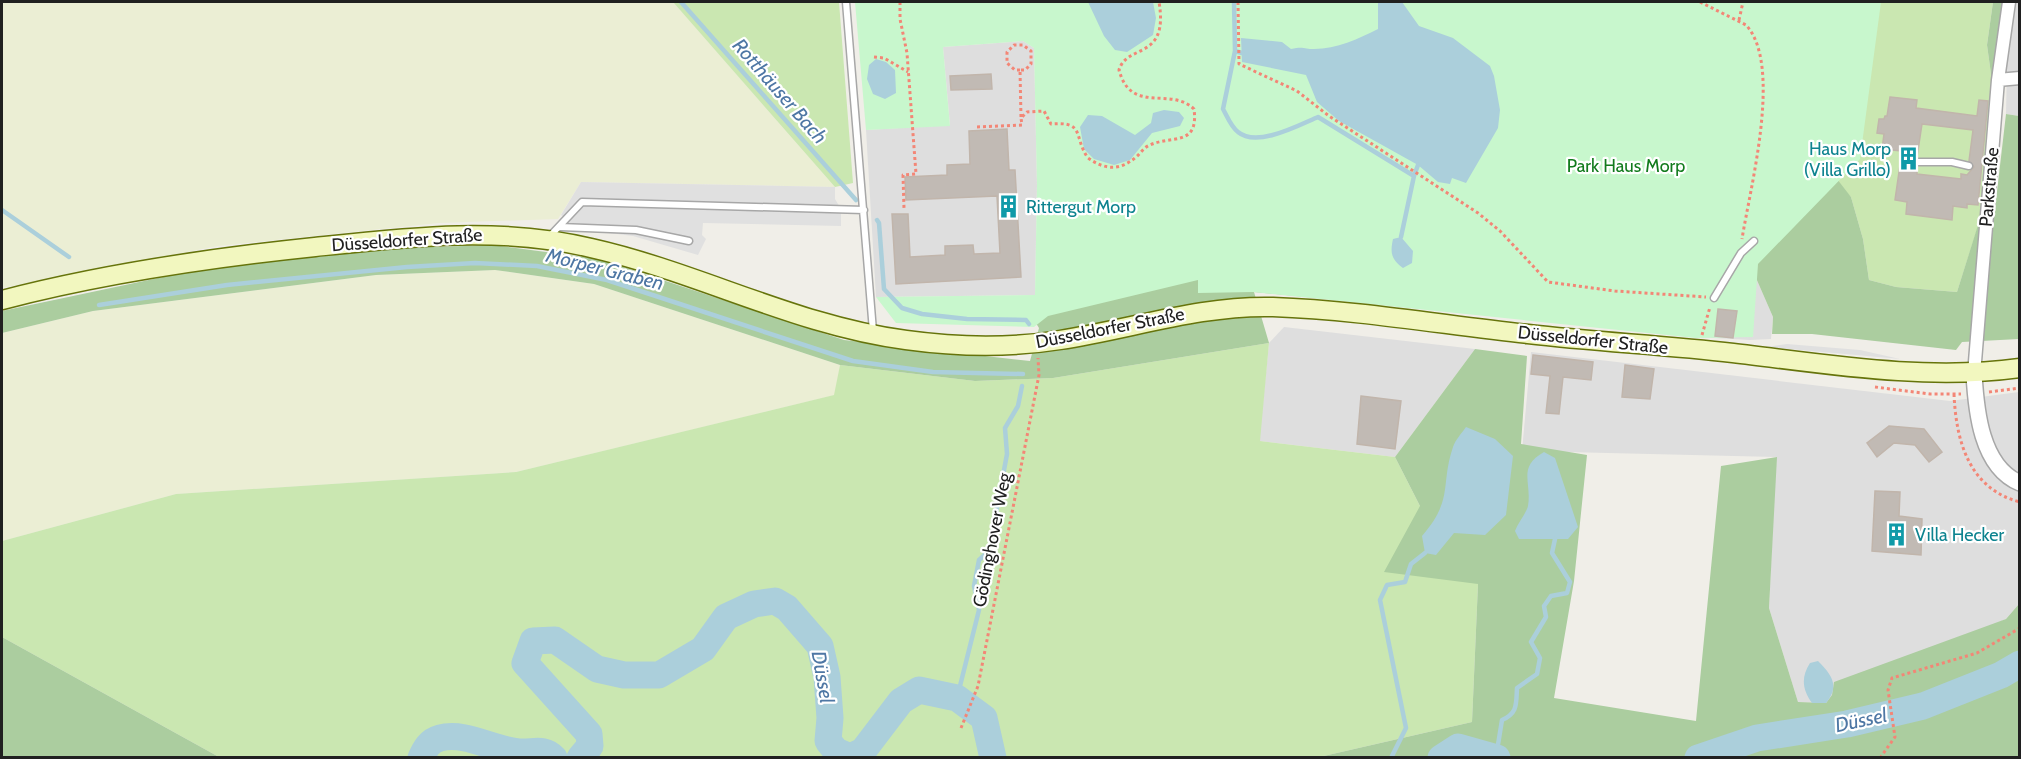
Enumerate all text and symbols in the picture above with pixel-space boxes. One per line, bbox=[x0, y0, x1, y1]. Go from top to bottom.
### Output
water label: Rotthäuser Bach bbox=[728, 33, 832, 149]
place label: Haus Morp (Villa Grillo) bbox=[1804, 138, 1891, 181]
building icon: Haus Morp (Villa Grillo) bbox=[1896, 146, 1922, 172]
street label: Parkstraße bbox=[1975, 146, 2003, 228]
park label: Park Haus Morp bbox=[1567, 155, 1685, 177]
building icon: Rittergut Morp bbox=[995, 194, 1021, 220]
place label: Rittergut Morp bbox=[1026, 196, 1136, 218]
street label: Düsseldorfer Straße bbox=[331, 224, 483, 256]
water label: Morper Graben bbox=[543, 243, 666, 295]
street label: Düsseldorfer Straße bbox=[1034, 303, 1186, 353]
street label: Düsseldorfer Straße bbox=[1517, 321, 1669, 359]
street label: Gödinghover Weg bbox=[968, 470, 1016, 609]
building icon: Villa Hecker bbox=[1884, 522, 1910, 548]
place label: Villa Hecker bbox=[1915, 524, 2005, 546]
water label: Düssel bbox=[807, 649, 839, 705]
water label: Düssel bbox=[1833, 703, 1890, 737]

